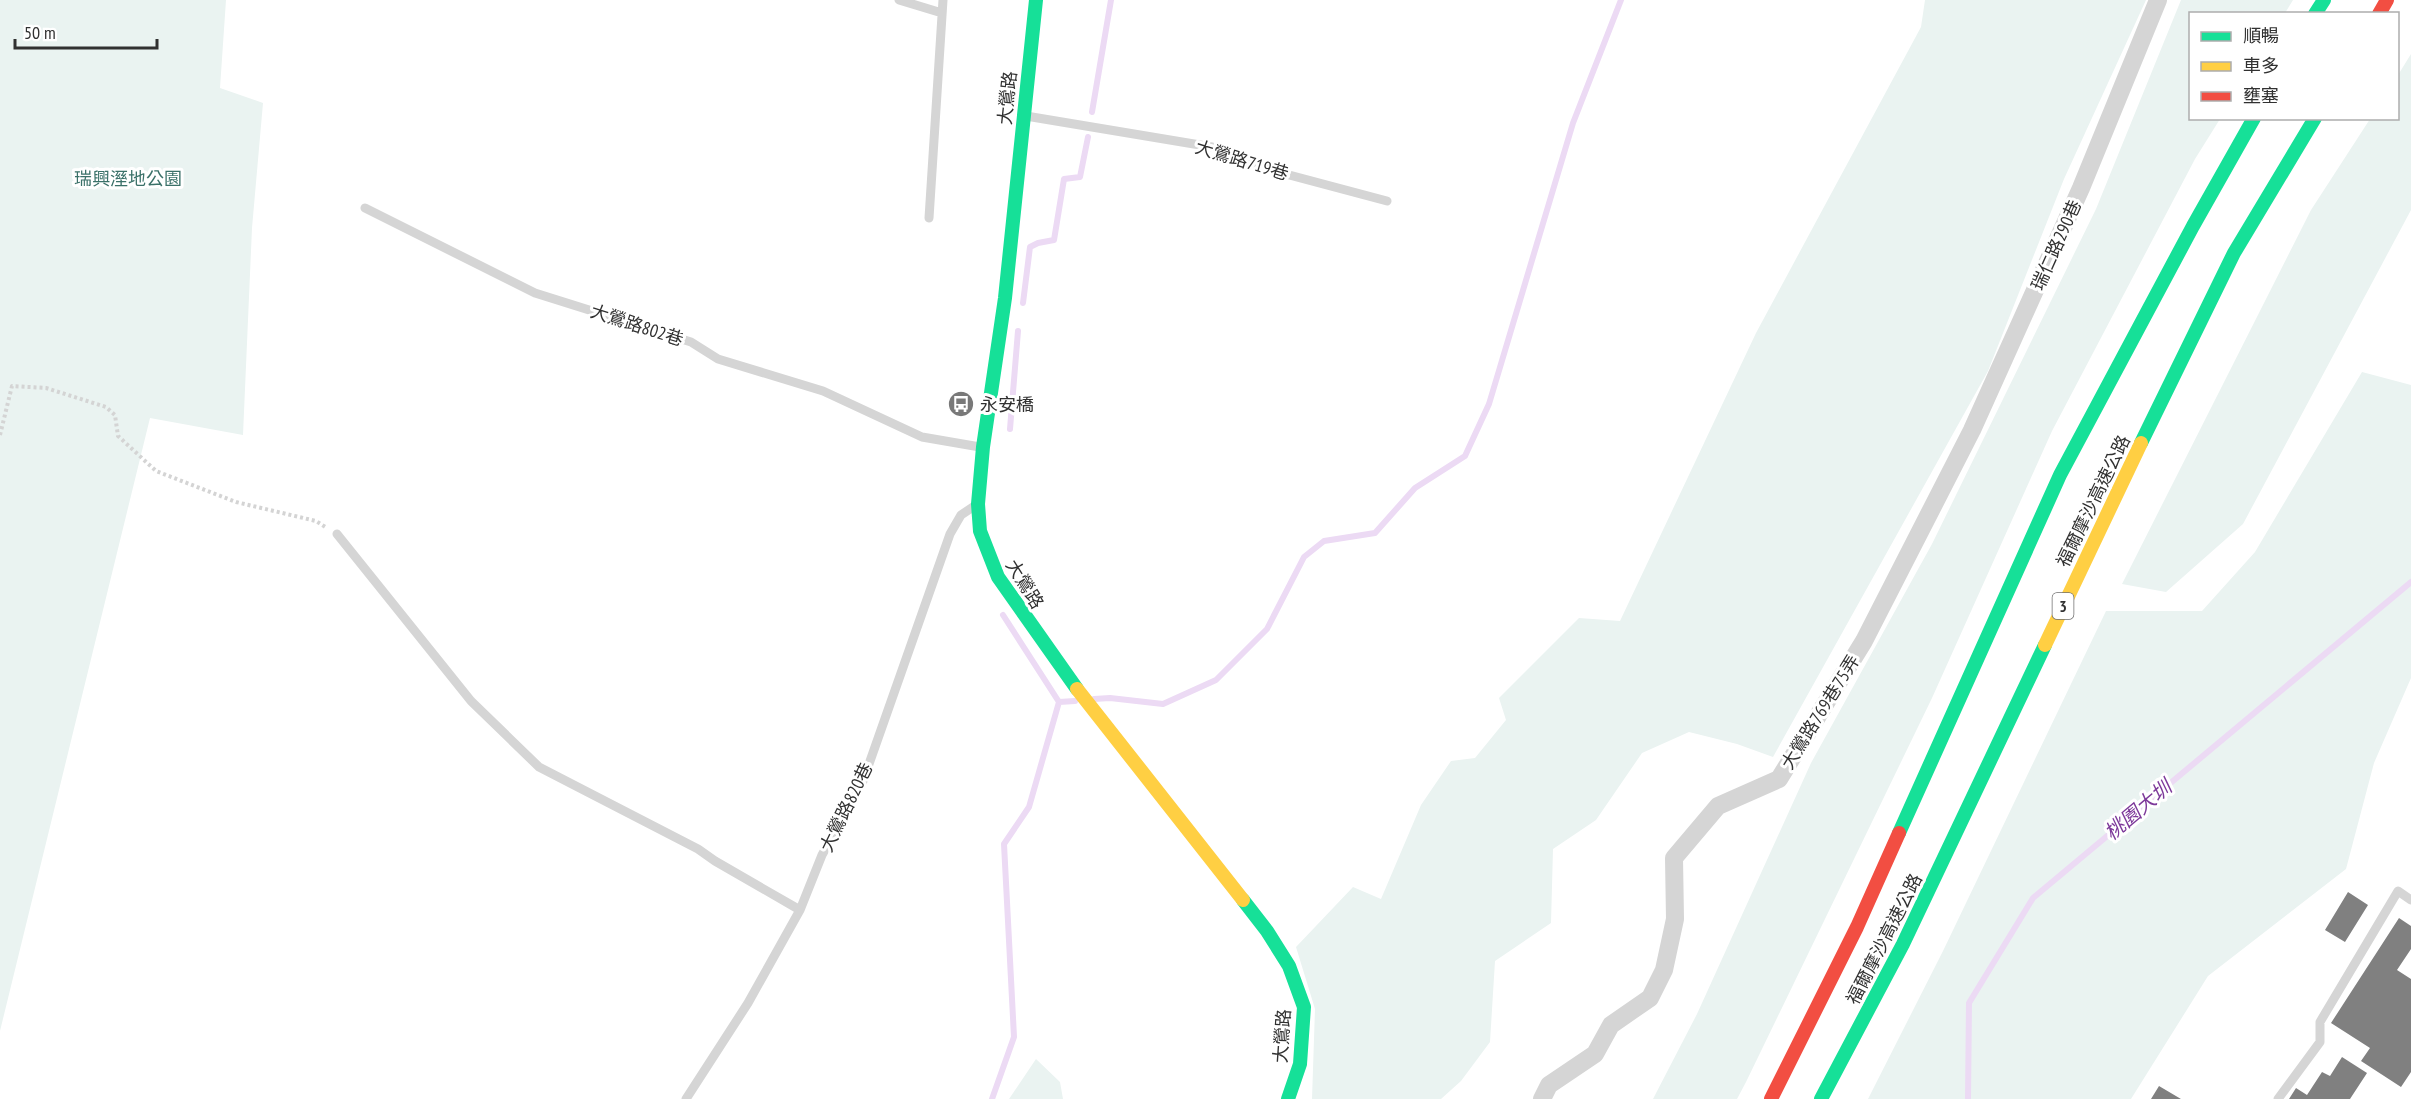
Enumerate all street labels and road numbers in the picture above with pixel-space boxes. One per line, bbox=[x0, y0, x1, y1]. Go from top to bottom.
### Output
street label: 大鶯路 bbox=[993, 70, 1021, 126]
street label: 大鶯路719巷 bbox=[1193, 135, 1291, 185]
street label: 瑞仁路290巷 bbox=[2026, 196, 2086, 294]
street label: 大鶯路802巷 bbox=[588, 299, 686, 351]
street label: 福爾摩沙高速公路 bbox=[2051, 431, 2135, 571]
street label: 大鶯路 bbox=[1001, 555, 1049, 613]
road number: 3 bbox=[2052, 593, 2074, 619]
street label: 大鶯路769巷75弄 bbox=[1776, 651, 1864, 773]
street label: 大鶯路820巷 bbox=[815, 759, 877, 855]
street label: 福爾摩沙高速公路 bbox=[1841, 870, 1927, 1008]
street label: 大鶯路 bbox=[1269, 1008, 1295, 1064]

